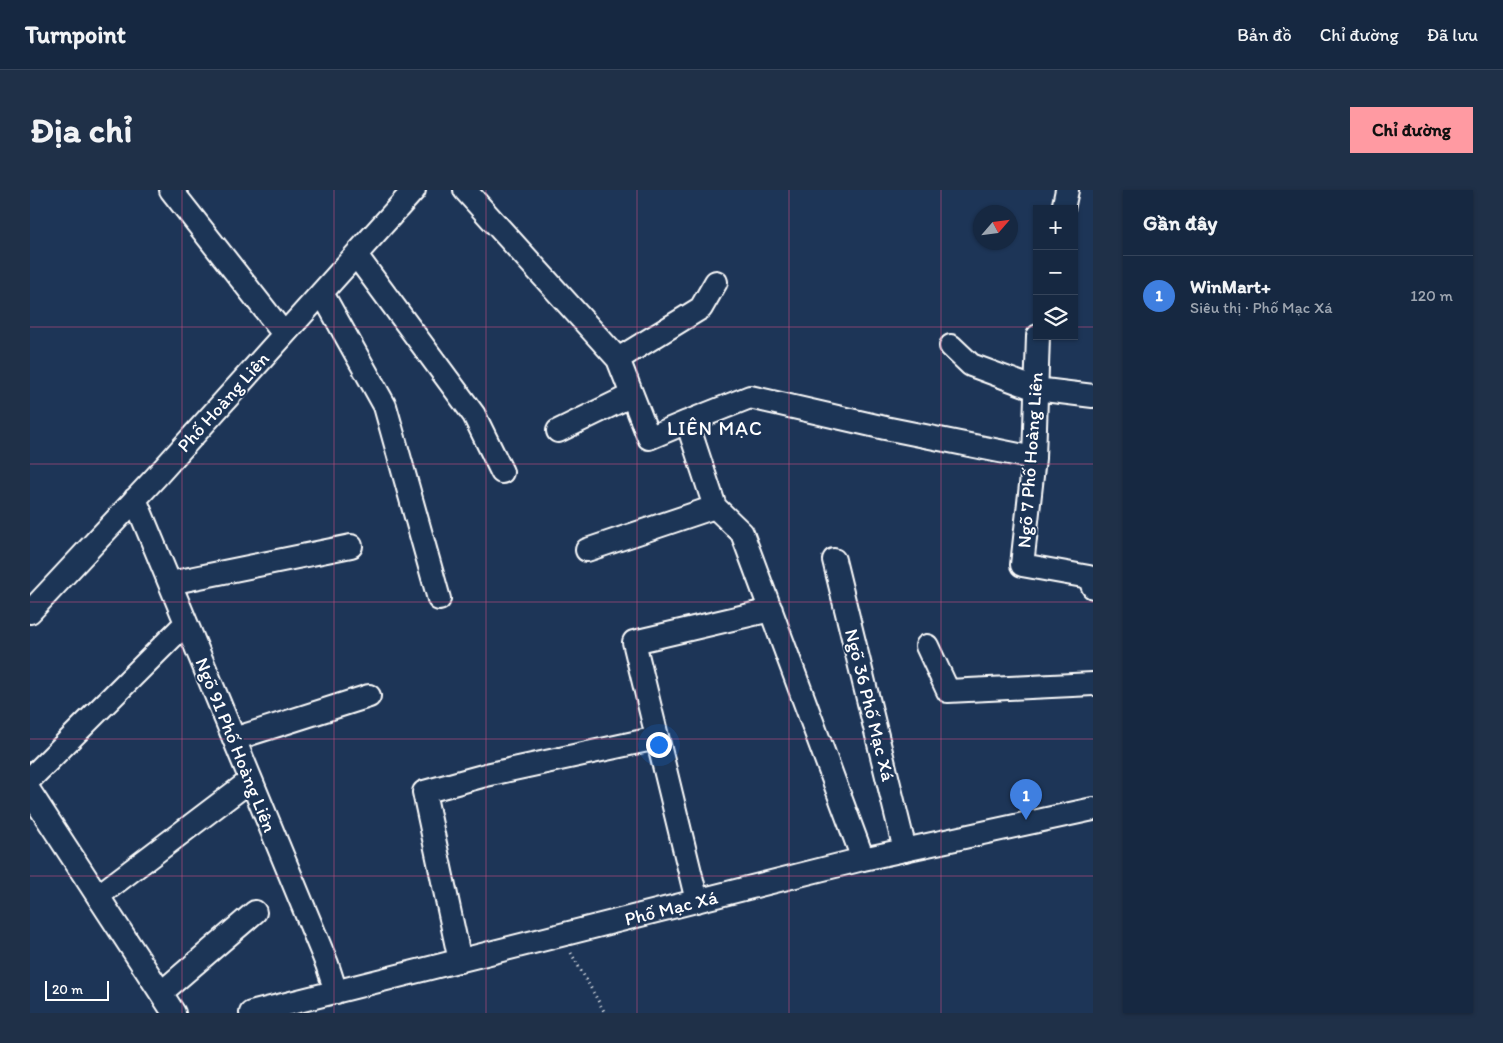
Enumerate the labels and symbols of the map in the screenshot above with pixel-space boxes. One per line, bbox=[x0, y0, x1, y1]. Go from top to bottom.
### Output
north arrow bbox=[973, 205, 1018, 250]
street label: Phố Hoàng Liên bbox=[172, 347, 274, 457]
street label: Ngõ 7 Phố Hoàng Liên bbox=[1012, 371, 1048, 549]
district label: LIÊN MẠC bbox=[667, 416, 763, 440]
street label: Ngõ 36 Phố Mạc Xá bbox=[840, 626, 900, 784]
street label: Ngõ 91 Phố Hoàng Liên bbox=[190, 654, 282, 836]
your location bbox=[646, 732, 672, 758]
pin: 1 bbox=[1010, 779, 1042, 820]
street label: Phố Mạc Xá bbox=[622, 885, 720, 931]
scale bar bbox=[45, 978, 109, 1001]

